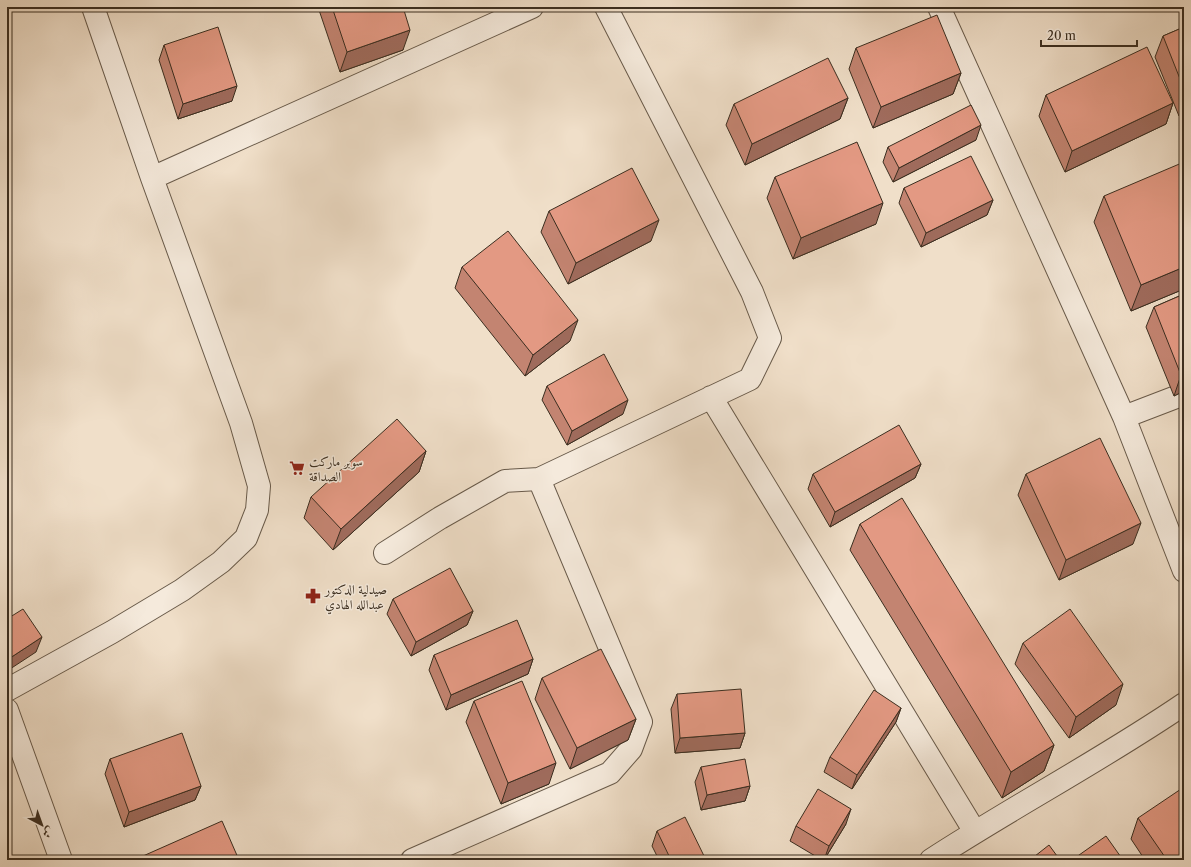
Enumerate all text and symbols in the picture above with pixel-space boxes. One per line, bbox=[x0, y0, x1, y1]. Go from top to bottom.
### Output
scale bar bbox=[1041, 22, 1137, 48]
text: 20 m bbox=[1047, 28, 1076, 43]
place label: سوبر ماركت الصداقة bbox=[309, 453, 363, 484]
supermarket icon: سوبر ماركت الصداقة bbox=[288, 459, 306, 477]
place label: صيدلية الدكتور عبدالله الهادي bbox=[323, 581, 387, 615]
pharmacy icon: صيدلية الدكتور عبدالله الهادي bbox=[304, 587, 322, 605]
north arrow bbox=[22, 805, 62, 845]
text: ش bbox=[40, 824, 57, 841]

